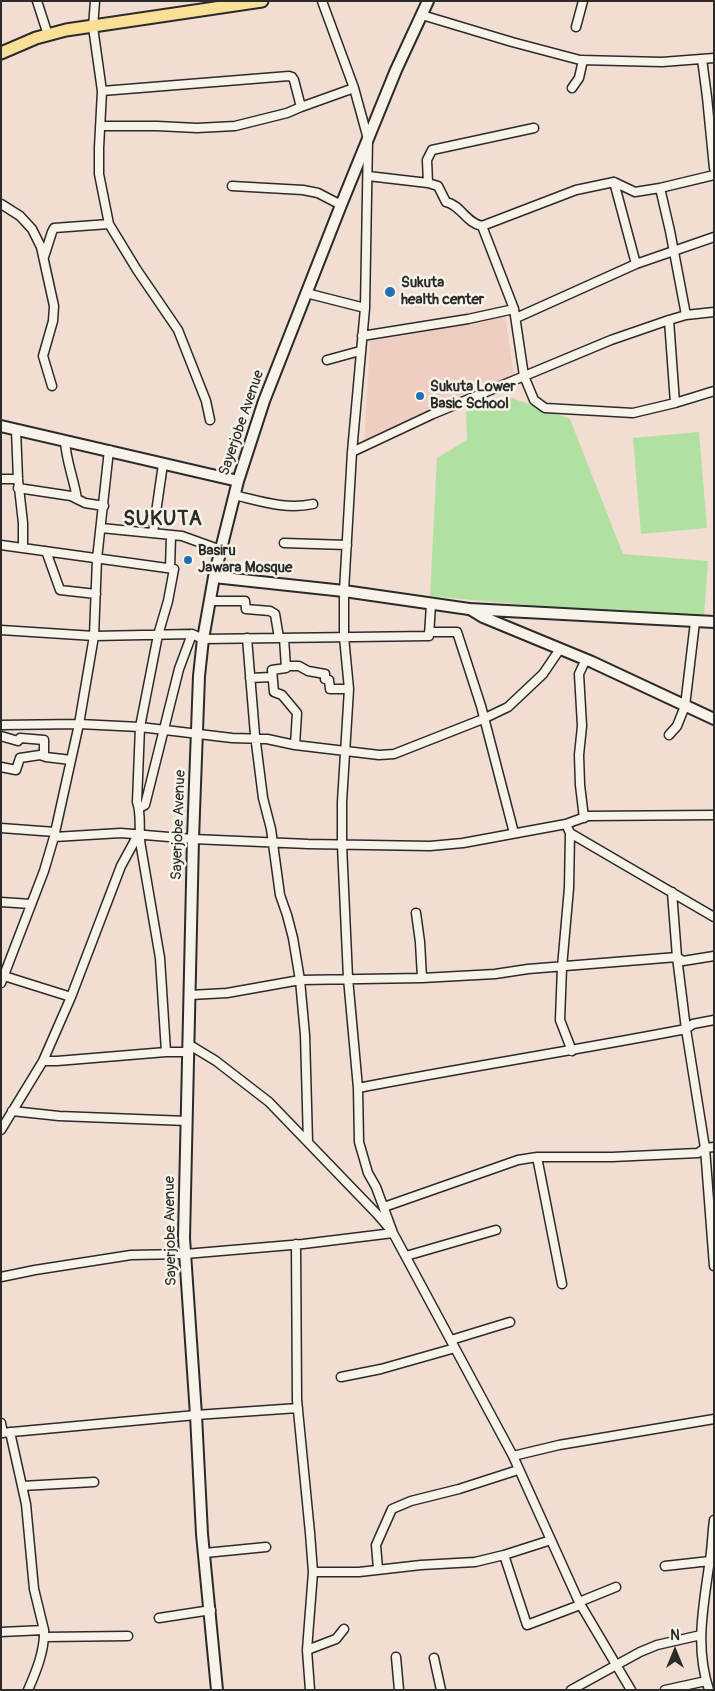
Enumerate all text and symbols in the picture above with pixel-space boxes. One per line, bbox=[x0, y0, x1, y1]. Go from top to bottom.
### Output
place label: Sukuta health center bbox=[401, 274, 484, 309]
marker: Sukuta health center bbox=[383, 285, 397, 299]
street label: Sayerjobe Avenue bbox=[216, 368, 268, 478]
place label: Sukuta Lower Basic School bbox=[430, 378, 516, 413]
marker: Sukuta Lower Basic School bbox=[414, 390, 426, 402]
district label: SUKUTA bbox=[122, 508, 204, 532]
place label: Basiru Jawara Mosque bbox=[198, 542, 292, 577]
marker: Basiru Jawara Mosque bbox=[182, 554, 194, 566]
street label: Sayerjobe Avenue bbox=[168, 770, 190, 880]
street label: Sayerjobe Avenue bbox=[161, 1176, 181, 1286]
north arrow bbox=[650, 1626, 700, 1676]
text: N bbox=[670, 1627, 680, 1644]

